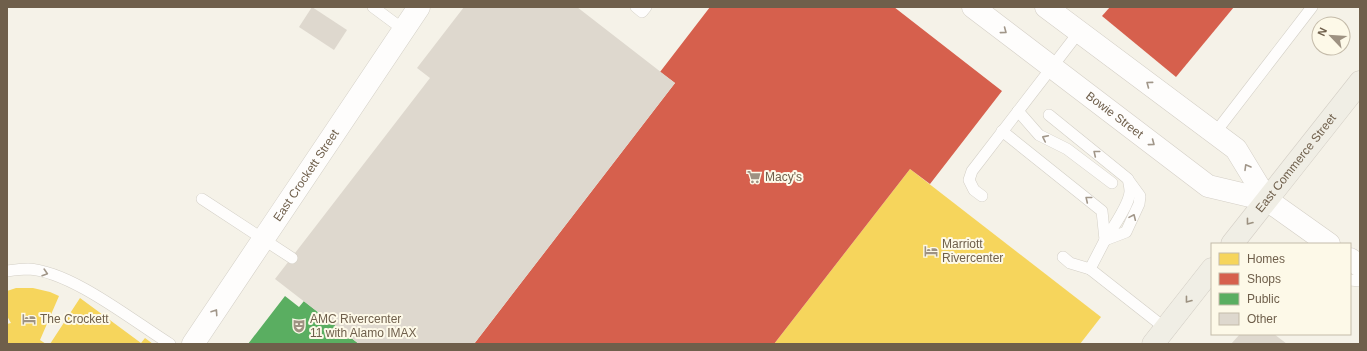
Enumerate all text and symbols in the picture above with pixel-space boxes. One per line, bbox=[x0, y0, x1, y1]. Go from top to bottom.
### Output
north arrow bbox=[1311, 16, 1351, 56]
one-way arrow bbox=[1000, 26, 1007, 33]
text: N bbox=[1315, 26, 1329, 38]
one-way arrow bbox=[1146, 81, 1153, 88]
street label: Bowie Street bbox=[1083, 89, 1146, 141]
street label: East Commerce Street bbox=[1253, 111, 1339, 215]
street label: East Crockett Street bbox=[270, 126, 342, 224]
one-way arrow bbox=[1042, 135, 1049, 143]
one-way arrow bbox=[1148, 138, 1155, 146]
one-way arrow bbox=[1093, 150, 1100, 157]
one-way arrow bbox=[1244, 164, 1252, 171]
supermarket icon: Macy's bbox=[746, 169, 762, 185]
place label: Macy's bbox=[765, 170, 802, 184]
one-way arrow bbox=[1085, 197, 1092, 204]
one-way arrow bbox=[1128, 214, 1136, 221]
one-way arrow bbox=[1247, 218, 1254, 225]
place label: Marriott Rivercenter bbox=[942, 237, 1003, 265]
hotel icon: Marriott Rivercenter bbox=[923, 243, 939, 259]
legend bbox=[1211, 243, 1351, 335]
text: Homes bbox=[1247, 252, 1285, 266]
one-way arrow bbox=[42, 268, 49, 277]
text: Shops bbox=[1247, 272, 1281, 286]
text: Public bbox=[1247, 292, 1280, 306]
one-way arrow bbox=[1185, 295, 1192, 302]
one-way arrow bbox=[210, 309, 218, 316]
hotel icon: The Crockett bbox=[21, 311, 37, 327]
place label: The Crockett bbox=[40, 312, 109, 326]
place label: AMC Rivercenter 11 with Alamo IMAX bbox=[310, 312, 417, 340]
text: Other bbox=[1247, 312, 1277, 326]
theatre icon: AMC Rivercenter 11 with Alamo IMAX bbox=[291, 318, 307, 334]

